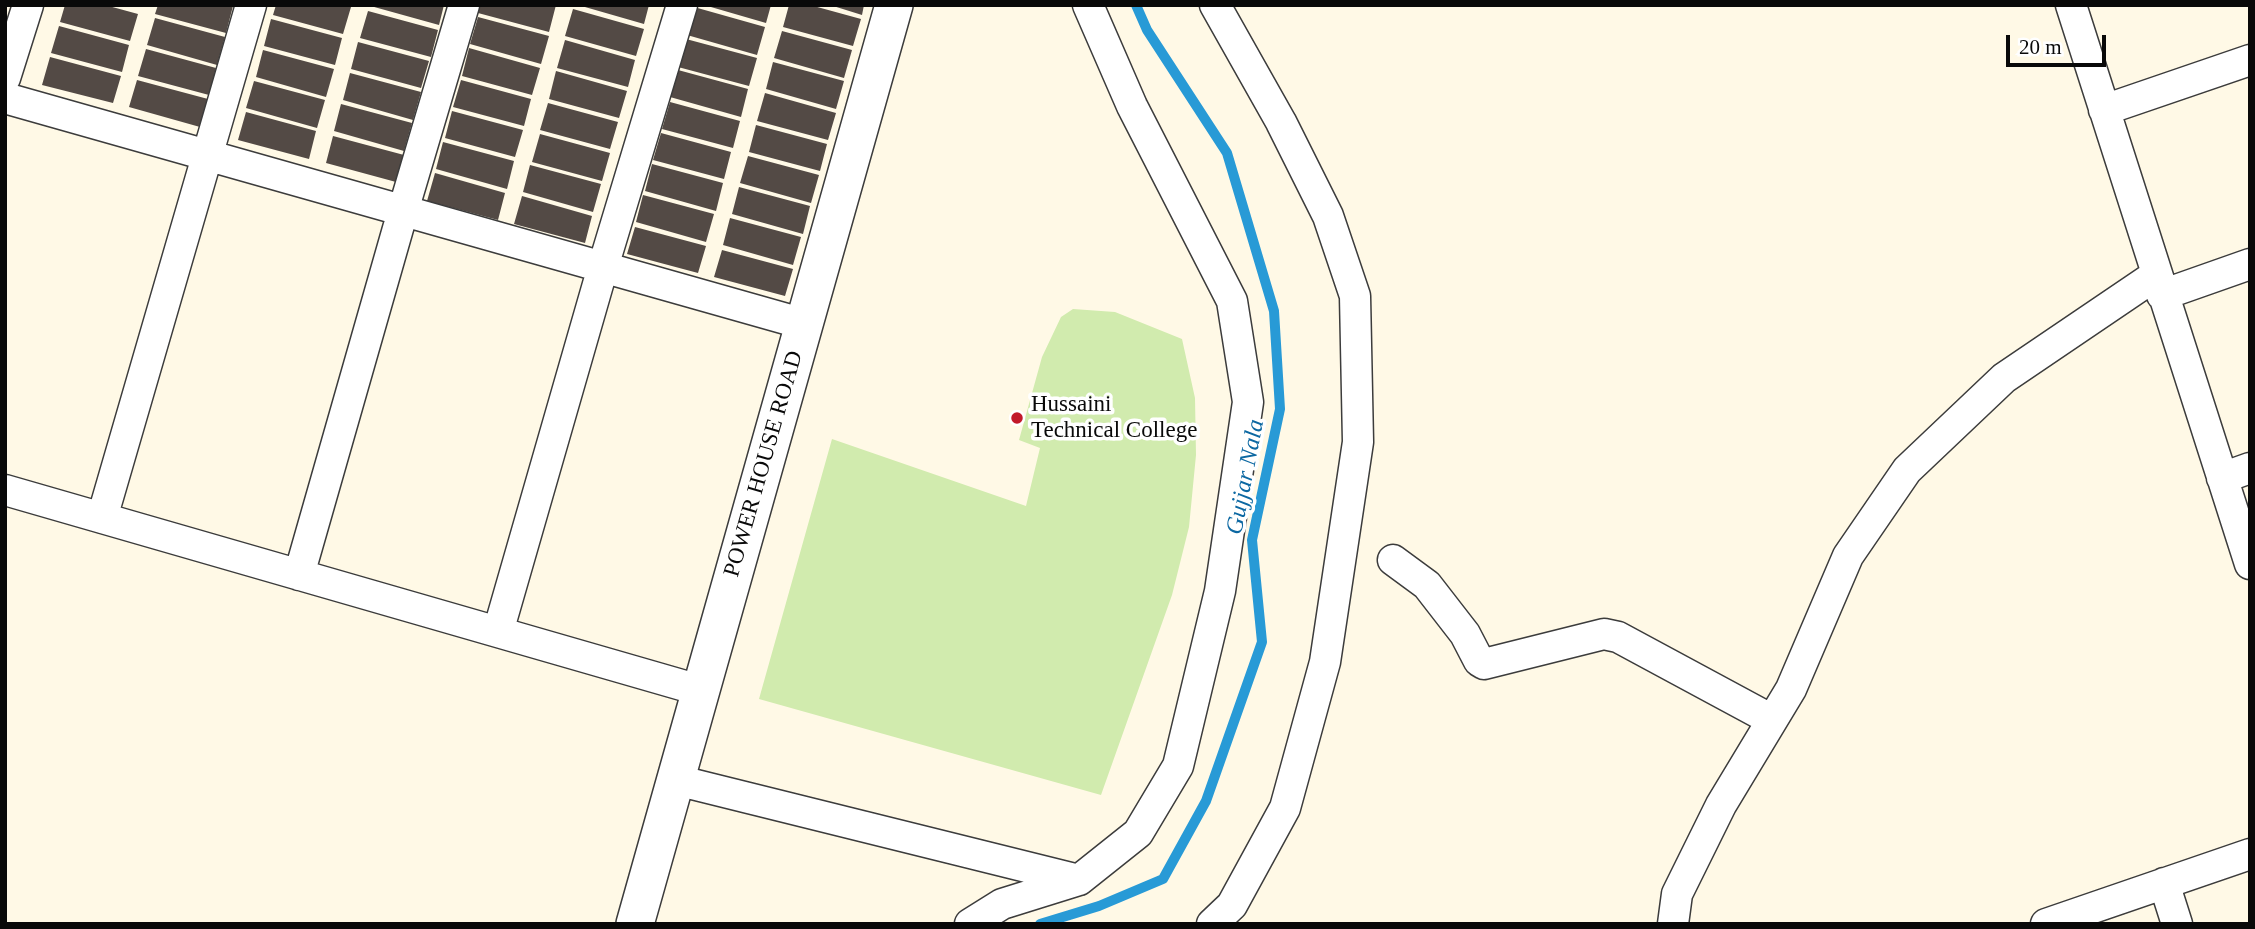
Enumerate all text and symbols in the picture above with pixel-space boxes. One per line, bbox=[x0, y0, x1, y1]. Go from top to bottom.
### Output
scale bar bbox=[2010, 21, 2110, 65]
text: 20 m bbox=[2019, 35, 2062, 59]
street label: POWER HOUSE ROAD bbox=[719, 348, 809, 580]
place label: Hussaini Technical College bbox=[1031, 391, 1197, 445]
marker: Hussaini Technical College bbox=[1009, 410, 1025, 426]
water label: Gujjar Nala bbox=[1221, 417, 1271, 537]

